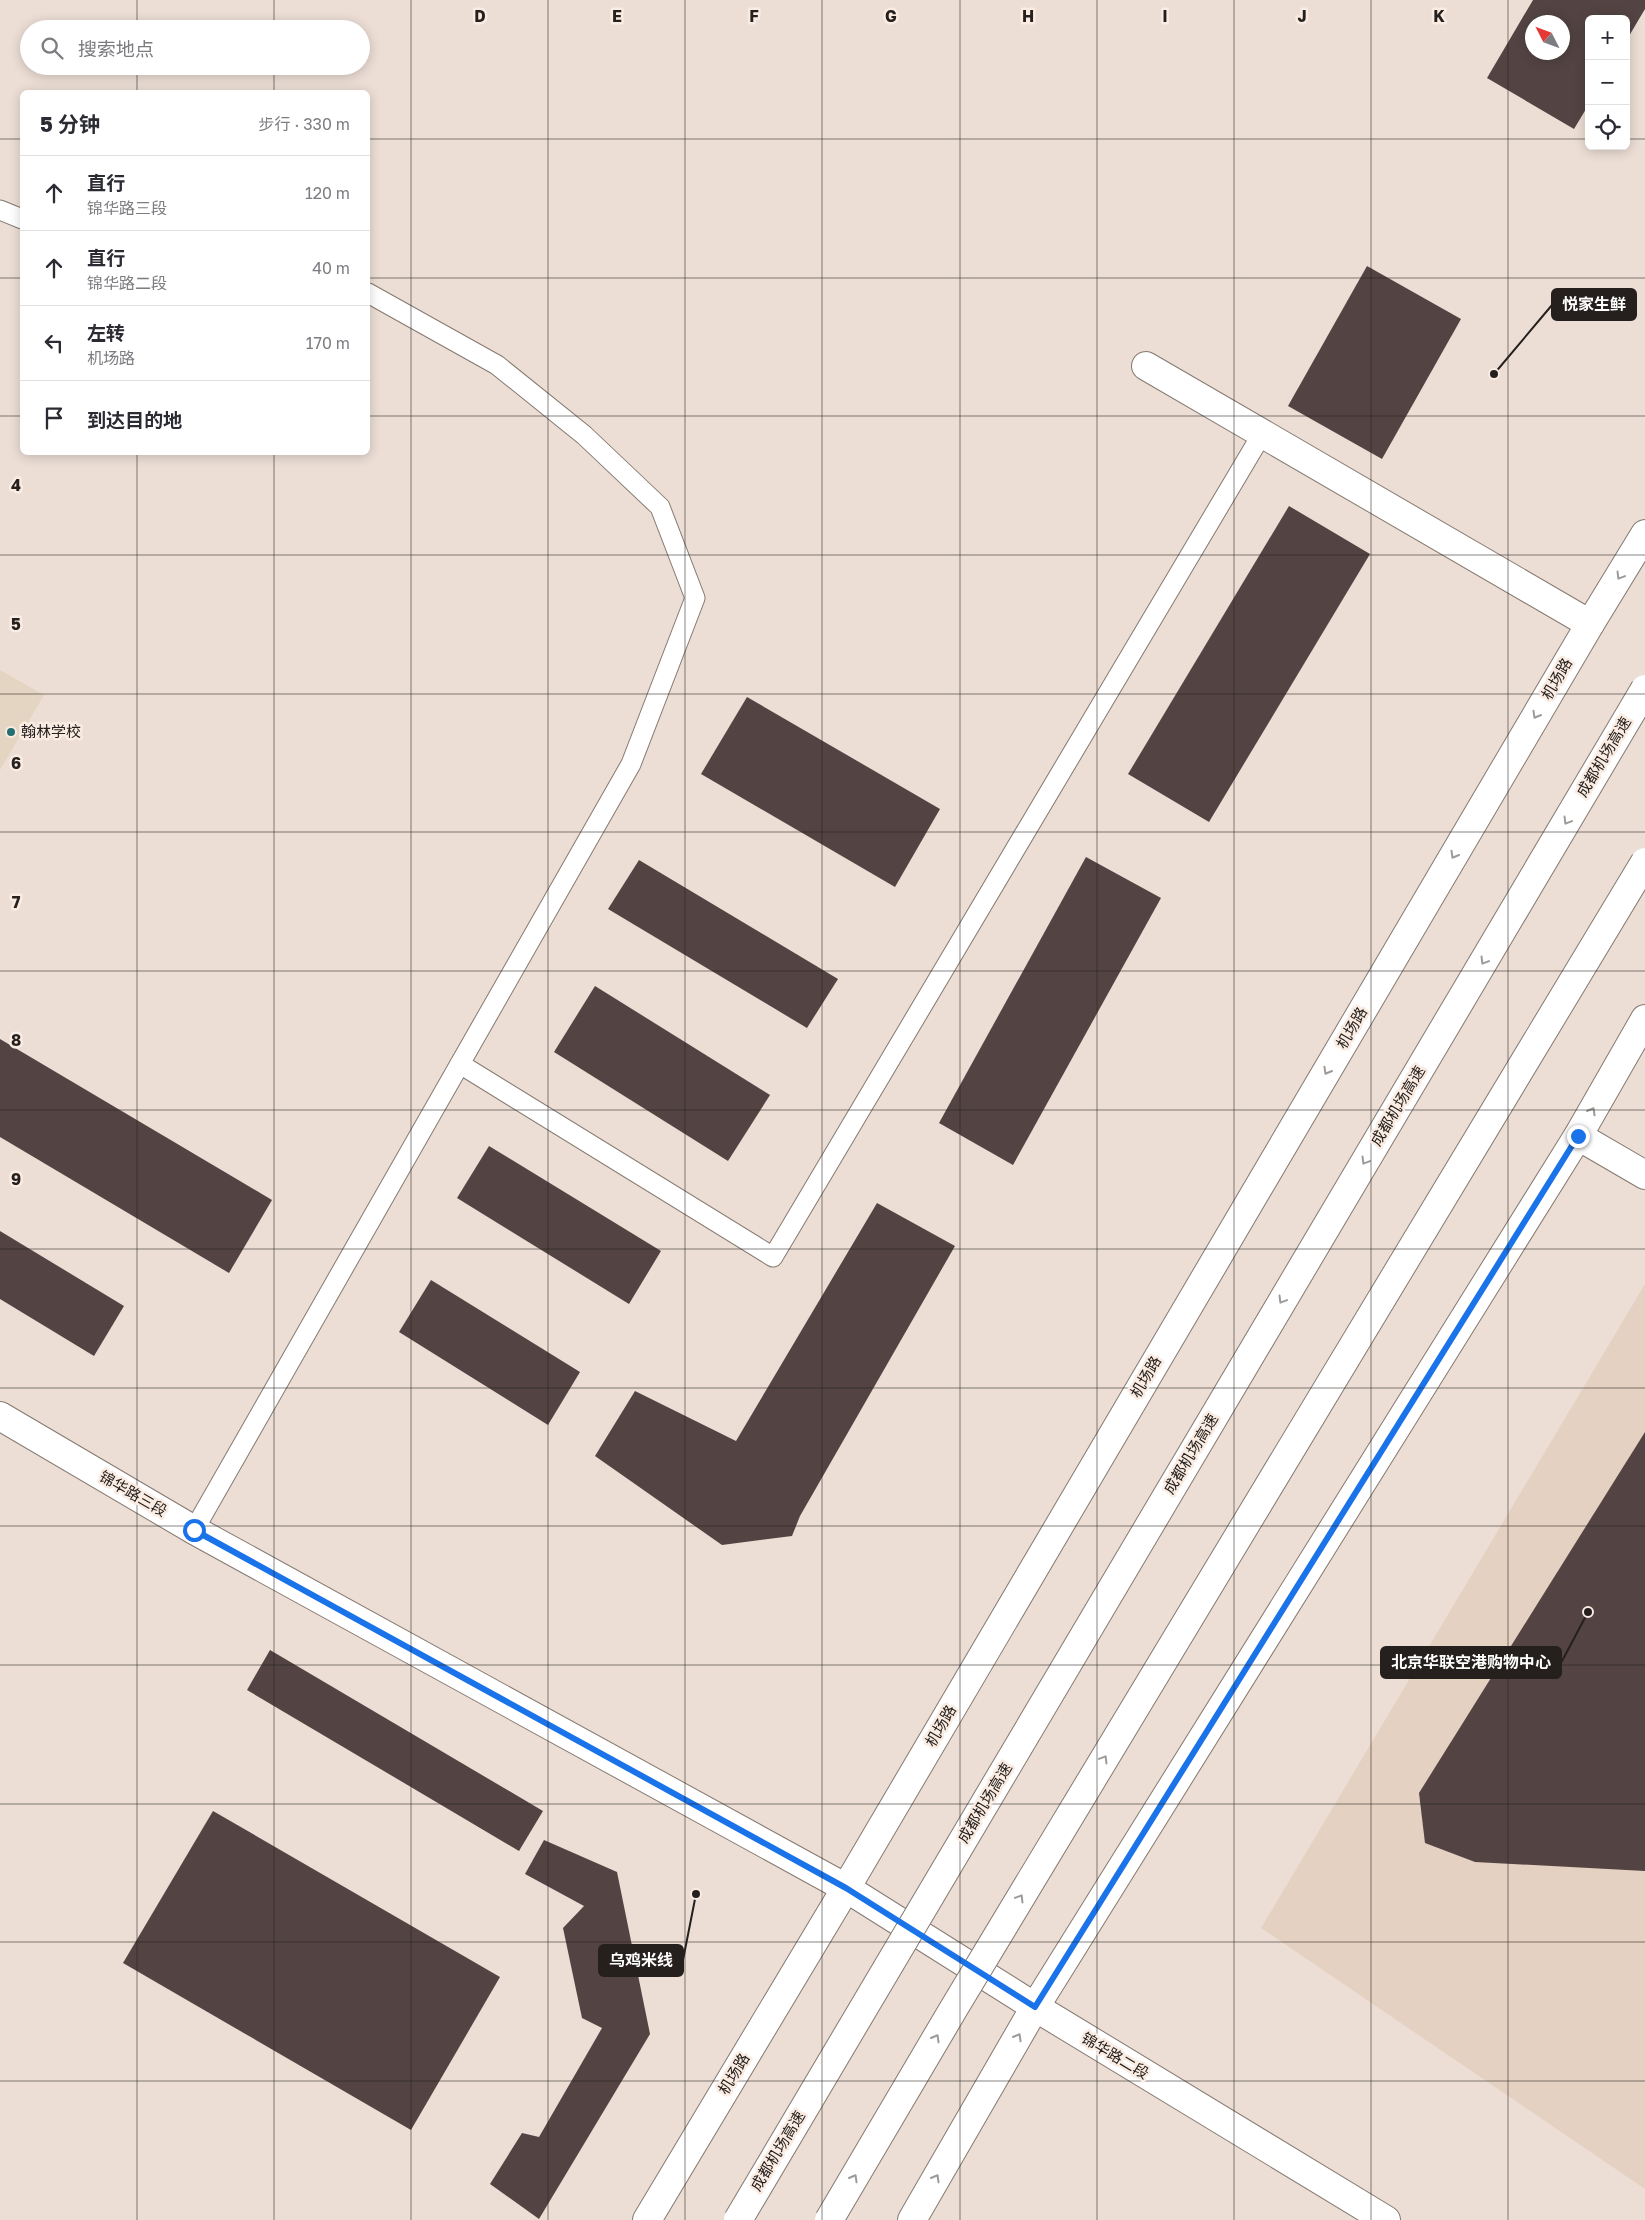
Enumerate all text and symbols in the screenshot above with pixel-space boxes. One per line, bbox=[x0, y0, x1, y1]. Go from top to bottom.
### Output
text: D bbox=[474, 6, 486, 26]
text: E bbox=[612, 6, 622, 26]
text: F bbox=[749, 6, 759, 26]
text: G bbox=[885, 6, 897, 26]
text: H bbox=[1022, 6, 1034, 26]
text: I bbox=[1162, 6, 1168, 26]
text: J bbox=[1297, 6, 1307, 26]
text: K bbox=[1433, 6, 1445, 26]
north arrow bbox=[1525, 15, 1570, 60]
map controls bbox=[1585, 15, 1630, 150]
button: + bbox=[1585, 15, 1630, 60]
search box bbox=[20, 20, 370, 75]
icon: search bbox=[38, 34, 66, 62]
text: 搜索地点 bbox=[78, 37, 154, 60]
button: − bbox=[1585, 60, 1630, 105]
button: locate bbox=[1585, 105, 1630, 150]
text: 5 分钟 bbox=[40, 111, 100, 137]
text: 步行 · 330 m bbox=[258, 114, 350, 134]
text: 直行 bbox=[87, 171, 125, 194]
icon: ahead bbox=[40, 179, 68, 207]
text: 120 m bbox=[305, 183, 350, 203]
text: 锦华路三段 bbox=[87, 198, 167, 218]
text: 直行 bbox=[87, 246, 125, 269]
icon: ahead bbox=[40, 254, 68, 282]
text: 40 m bbox=[312, 258, 350, 278]
text: 锦华路二段 bbox=[87, 273, 167, 293]
callout: 悦家生鲜 bbox=[1552, 289, 1636, 320]
text: 悦家生鲜 bbox=[1562, 294, 1626, 314]
text: 左转 bbox=[87, 321, 125, 344]
icon: left bbox=[40, 329, 68, 357]
text: 170 m bbox=[306, 333, 350, 353]
text: 机场路 bbox=[87, 348, 135, 368]
icon: arrive bbox=[40, 404, 68, 432]
text: 到达目的地 bbox=[87, 408, 182, 431]
text: 4 bbox=[11, 475, 21, 495]
one-way arrow bbox=[1616, 570, 1626, 579]
text: 5 bbox=[11, 614, 21, 634]
street label: 机场路 bbox=[1537, 655, 1575, 702]
one-way arrow bbox=[1533, 710, 1543, 719]
street label: 成都机场高速 bbox=[1572, 713, 1634, 800]
place label: 翰林学校 bbox=[21, 722, 81, 740]
marker: 翰林学校 bbox=[5, 726, 17, 738]
text: 6 bbox=[11, 753, 21, 773]
one-way arrow bbox=[1563, 815, 1573, 824]
one-way arrow bbox=[1450, 850, 1460, 859]
text: 7 bbox=[12, 892, 21, 912]
one-way arrow bbox=[1480, 955, 1490, 964]
street label: 机场路 bbox=[1332, 1004, 1370, 1051]
text: 8 bbox=[11, 1030, 21, 1050]
street label: 成都机场高速 bbox=[1366, 1062, 1428, 1149]
one-way arrow bbox=[1323, 1065, 1333, 1074]
one-way arrow bbox=[1586, 1108, 1596, 1117]
route end bbox=[1567, 1125, 1590, 1148]
one-way arrow bbox=[1362, 1155, 1372, 1164]
text: 9 bbox=[11, 1169, 21, 1189]
one-way arrow bbox=[1279, 1295, 1289, 1304]
street label: 机场路 bbox=[1126, 1353, 1164, 1400]
street label: 成都机场高速 bbox=[1159, 1410, 1221, 1497]
street label: 锦华路三段 bbox=[97, 1467, 170, 1520]
route start bbox=[183, 1519, 206, 1542]
callout: 北京华联空港购物中心 bbox=[1381, 1647, 1561, 1678]
text: 北京华联空港购物中心 bbox=[1391, 1652, 1551, 1672]
street label: 机场路 bbox=[921, 1702, 959, 1749]
one-way arrow bbox=[1097, 1756, 1107, 1765]
street label: 成都机场高速 bbox=[953, 1759, 1015, 1846]
one-way arrow bbox=[1014, 1895, 1023, 1904]
callout: 乌鸡米线 bbox=[599, 1945, 683, 1976]
text: 乌鸡米线 bbox=[609, 1950, 673, 1970]
street label: 锦华路二段 bbox=[1079, 2028, 1152, 2082]
one-way arrow bbox=[930, 2034, 940, 2043]
one-way arrow bbox=[1011, 2034, 1021, 2043]
street label: 机场路 bbox=[714, 2050, 752, 2097]
street label: 成都机场高速 bbox=[746, 2107, 808, 2194]
one-way arrow bbox=[848, 2174, 858, 2183]
one-way arrow bbox=[930, 2174, 940, 2183]

